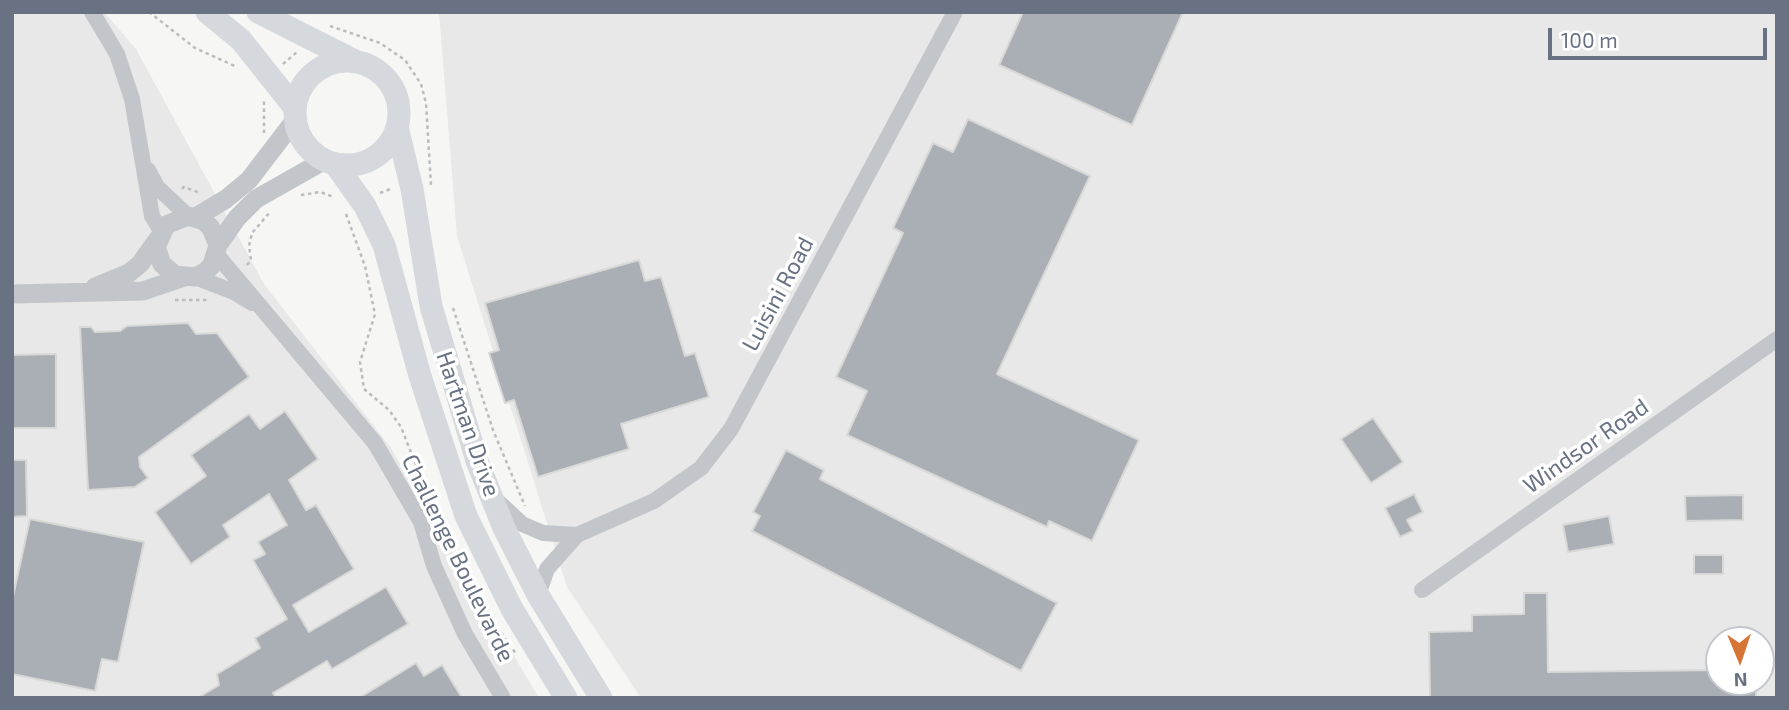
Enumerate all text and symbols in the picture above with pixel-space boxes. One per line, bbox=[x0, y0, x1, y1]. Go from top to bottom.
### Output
scale bar bbox=[1551, 14, 1770, 58]
text: 100 m bbox=[1561, 27, 1618, 52]
street label: Luisini Road bbox=[736, 232, 820, 356]
street label: Hartman Drive bbox=[430, 348, 506, 500]
street label: Windsor Road bbox=[1518, 393, 1654, 499]
street label: Challenge Boulevarde bbox=[396, 450, 520, 666]
north arrow bbox=[1705, 626, 1775, 696]
text: N bbox=[1733, 669, 1748, 692]

